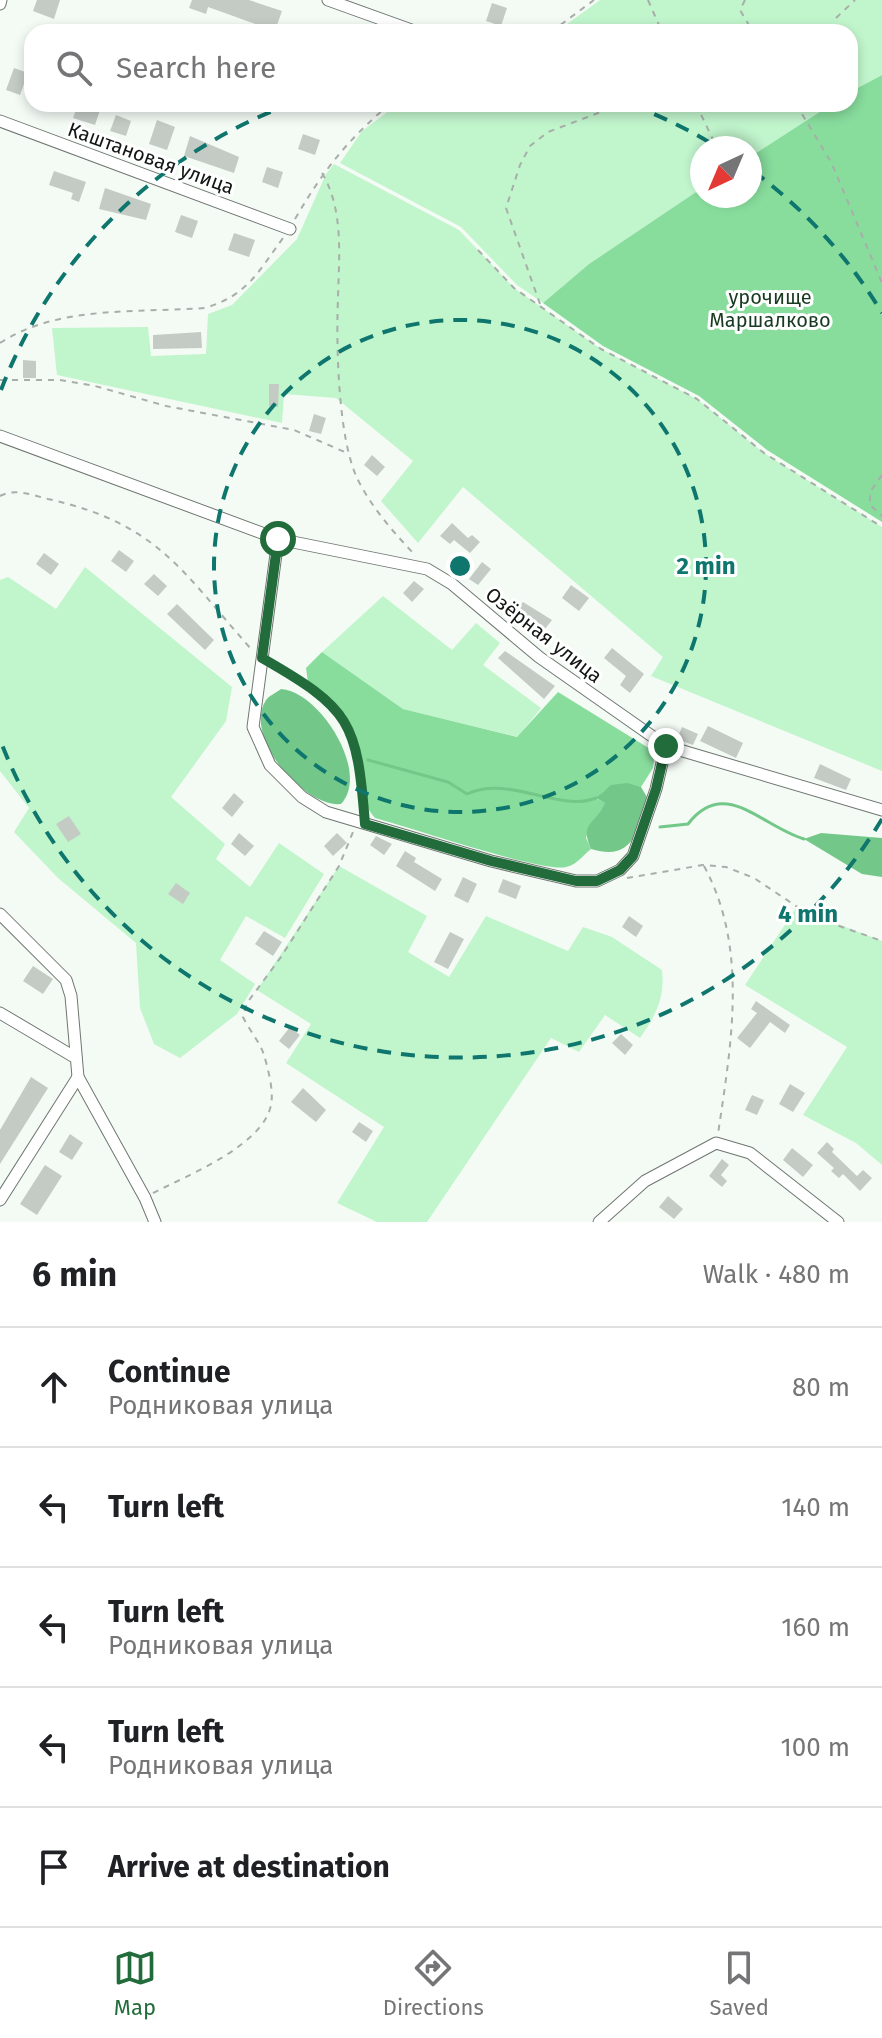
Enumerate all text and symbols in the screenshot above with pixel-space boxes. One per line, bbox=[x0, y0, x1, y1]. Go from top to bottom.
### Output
search box bbox=[24, 24, 858, 112]
icon: search bbox=[52, 46, 96, 90]
text: Search here bbox=[116, 50, 276, 86]
street label: Каштановая улица bbox=[65, 117, 237, 199]
north arrow bbox=[690, 136, 762, 208]
park label: урочище Маршалково bbox=[709, 285, 831, 332]
route start bbox=[260, 521, 296, 557]
centre of rings bbox=[446, 552, 474, 580]
text: 2 min bbox=[677, 552, 736, 580]
street label: Озёрная улица bbox=[481, 582, 607, 688]
route end bbox=[648, 728, 684, 764]
text: 4 min bbox=[778, 900, 838, 928]
text: 6 min bbox=[32, 1254, 117, 1295]
text: Walk · 480 m bbox=[703, 1259, 850, 1290]
text: Continue bbox=[108, 1354, 231, 1390]
icon: ahead bbox=[32, 1365, 76, 1409]
text: 80 m bbox=[792, 1372, 850, 1403]
text: Родниковая улица bbox=[108, 1390, 333, 1421]
icon: left bbox=[32, 1485, 76, 1529]
text: Turn left bbox=[108, 1489, 224, 1525]
text: 140 m bbox=[781, 1492, 850, 1523]
text: Turn left bbox=[108, 1594, 224, 1630]
icon: left bbox=[32, 1605, 76, 1649]
text: 160 m bbox=[781, 1612, 850, 1643]
text: Родниковая улица bbox=[108, 1630, 333, 1661]
text: Turn left bbox=[108, 1714, 224, 1750]
icon: left bbox=[32, 1725, 76, 1769]
text: 100 m bbox=[781, 1732, 850, 1763]
text: Родниковая улица bbox=[108, 1750, 333, 1781]
icon: arrive bbox=[32, 1845, 76, 1889]
text: Arrive at destination bbox=[108, 1849, 390, 1885]
tab: Map bbox=[113, 1946, 157, 2021]
tab: Directions bbox=[383, 1946, 484, 2021]
tab: Saved bbox=[710, 1946, 769, 2021]

